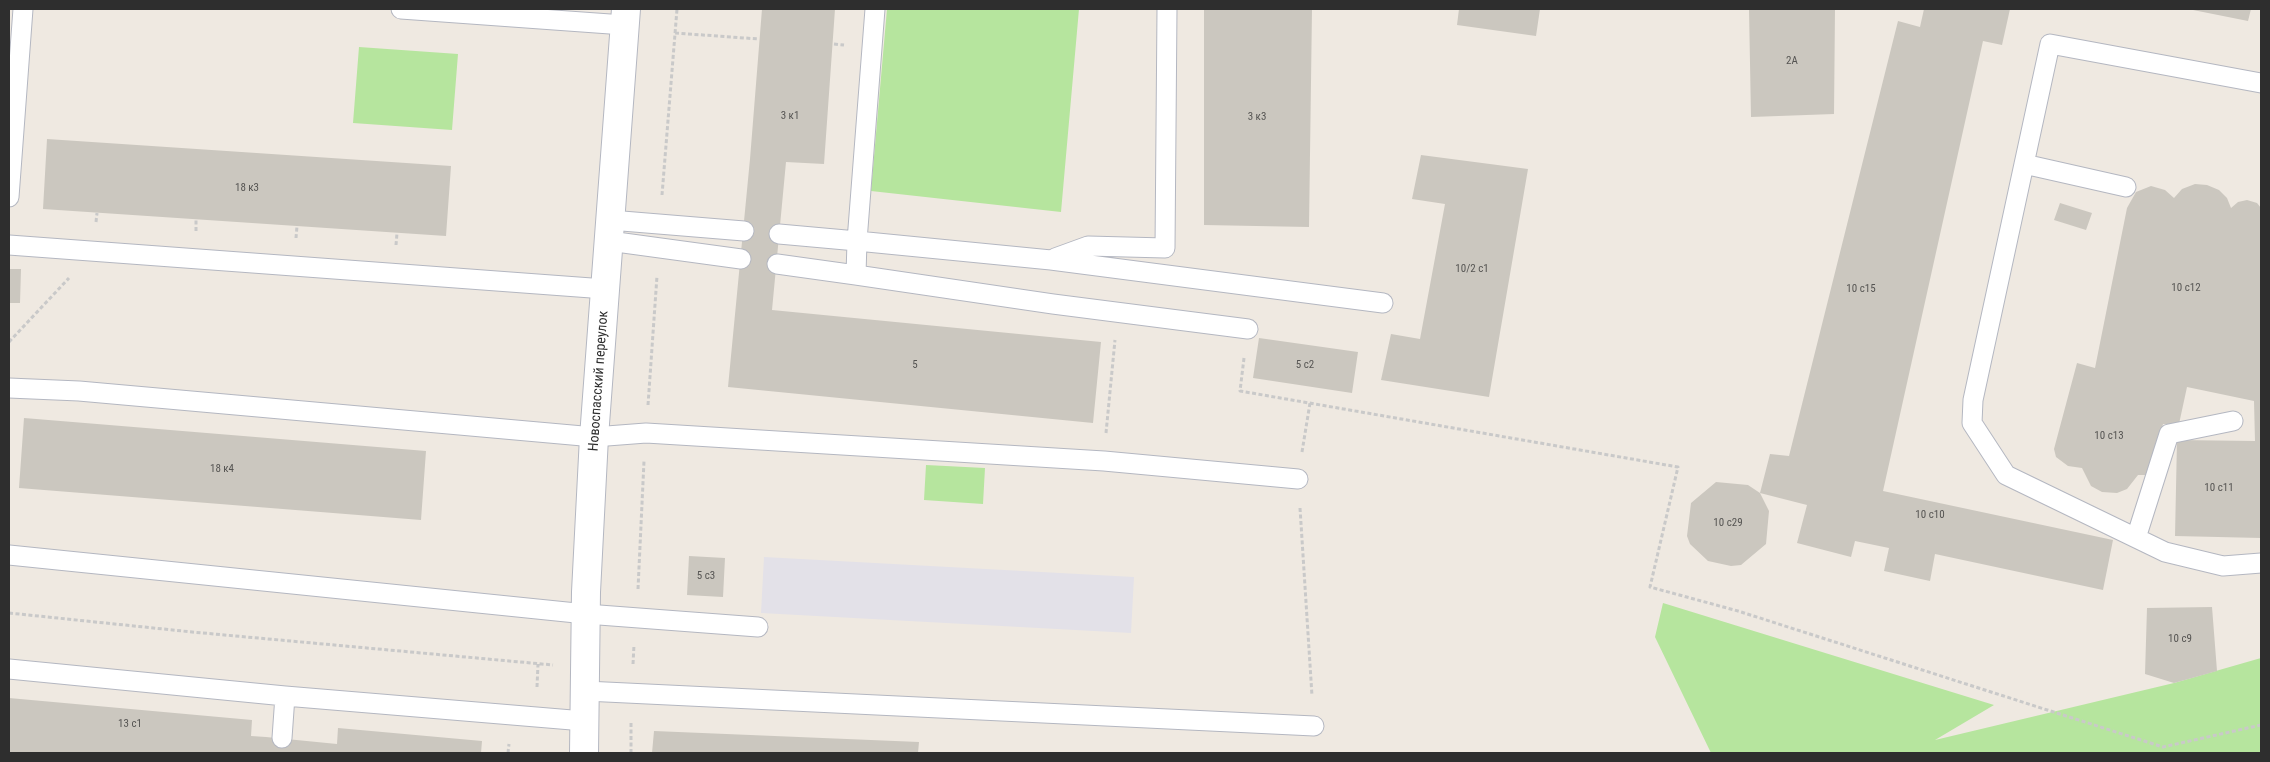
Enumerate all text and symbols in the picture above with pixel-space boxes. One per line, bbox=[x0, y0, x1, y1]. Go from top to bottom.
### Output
house number: 2А bbox=[1786, 54, 1798, 68]
house number: 3 к1 bbox=[781, 109, 799, 123]
house number: 3 к3 bbox=[1248, 110, 1266, 124]
house number: 18 к3 bbox=[235, 181, 259, 195]
house number: 10/2 с1 bbox=[1455, 262, 1489, 276]
house number: 10 с12 bbox=[2171, 281, 2201, 295]
house number: 10 с15 bbox=[1846, 282, 1876, 296]
street label: Новоспасский переулок bbox=[586, 310, 612, 452]
house number: 5 bbox=[912, 358, 918, 372]
house number: 5 с2 bbox=[1296, 358, 1314, 372]
house number: 10 с13 bbox=[2094, 429, 2124, 443]
house number: 18 к4 bbox=[210, 462, 234, 476]
house number: 10 с11 bbox=[2204, 481, 2234, 495]
house number: 10 с10 bbox=[1915, 508, 1945, 522]
house number: 10 с29 bbox=[1713, 516, 1743, 530]
house number: 5 с3 bbox=[697, 569, 715, 583]
house number: 10 с9 bbox=[2168, 632, 2192, 646]
house number: 13 с1 bbox=[118, 717, 142, 731]

